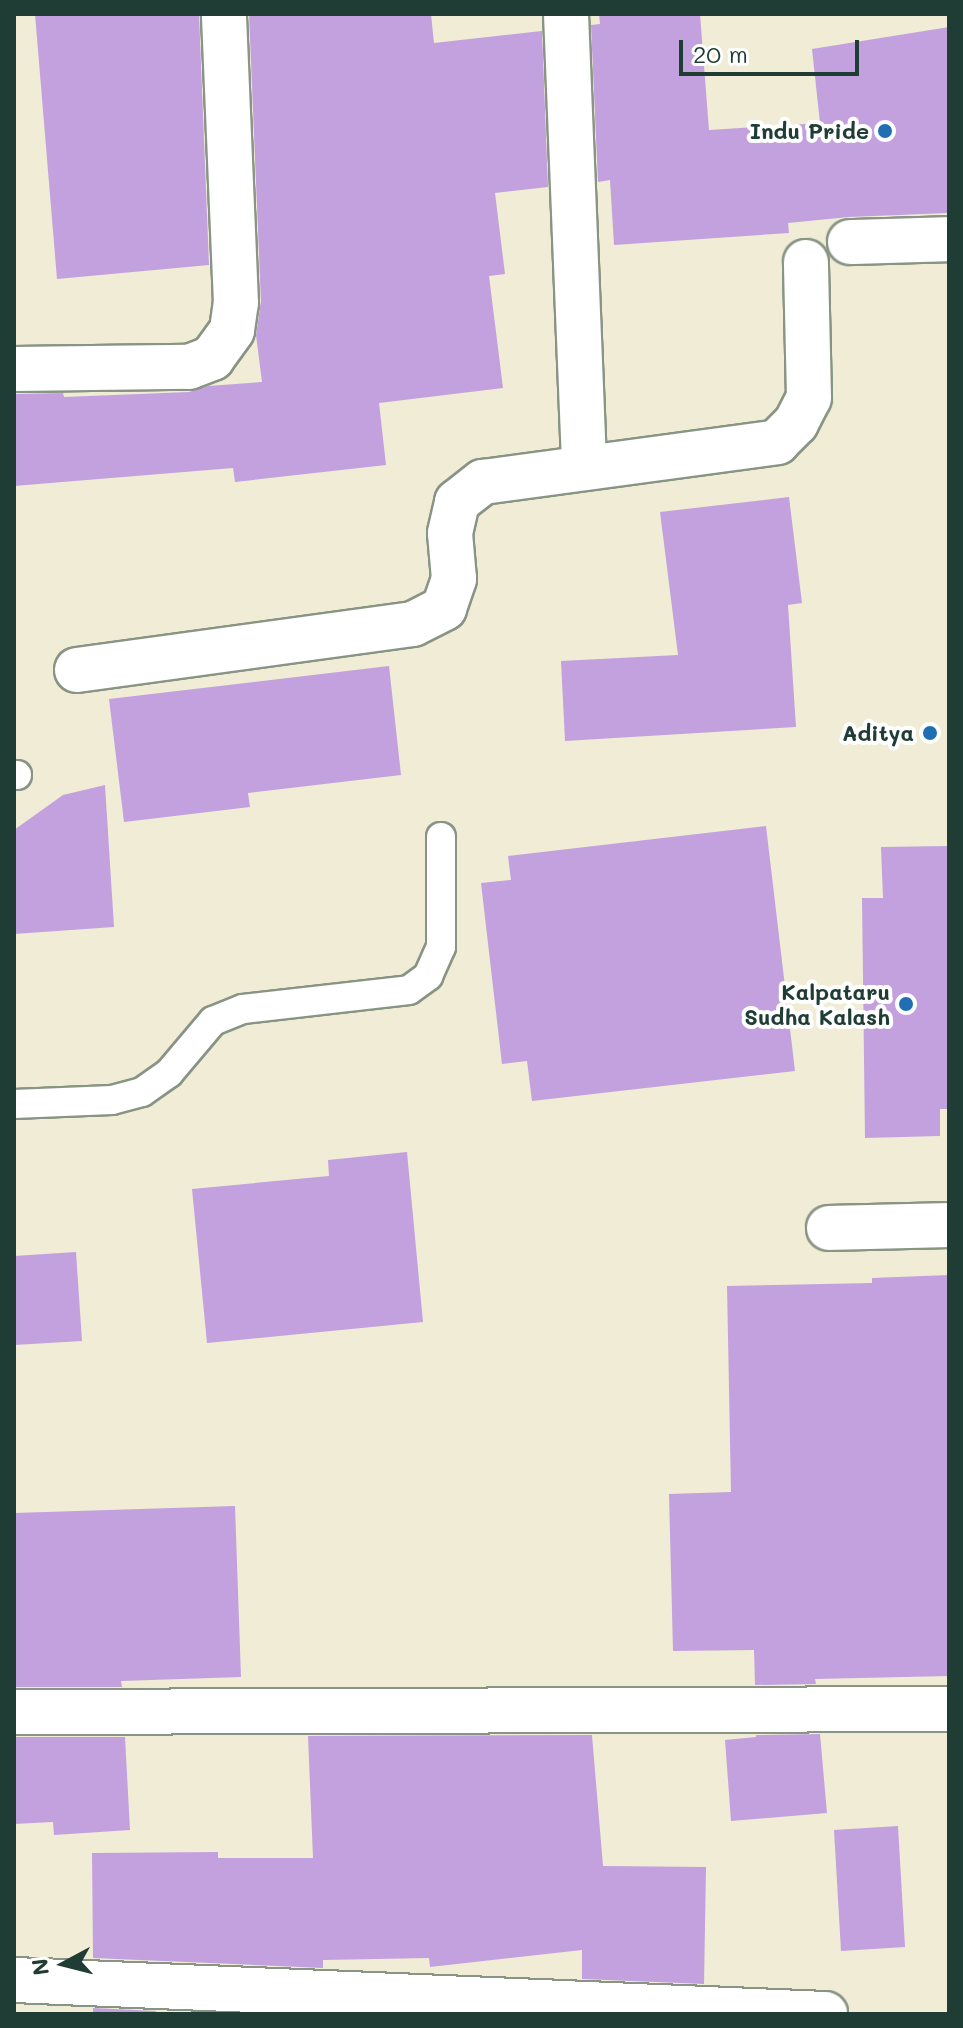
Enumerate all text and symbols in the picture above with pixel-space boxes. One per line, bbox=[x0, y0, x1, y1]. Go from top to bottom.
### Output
scale bar bbox=[683, 24, 863, 74]
text: 20 m bbox=[693, 38, 748, 69]
place label: Indu Pride bbox=[750, 118, 869, 144]
marker: Indu Pride bbox=[876, 122, 894, 140]
place label: Aditya bbox=[842, 720, 914, 746]
marker: Aditya bbox=[921, 724, 939, 742]
place label: Kalpataru Sudha Kalash bbox=[744, 978, 890, 1030]
marker: Kalpataru Sudha Kalash bbox=[897, 995, 915, 1013]
north arrow bbox=[24, 1924, 104, 2004]
text: N bbox=[24, 1957, 55, 1977]

